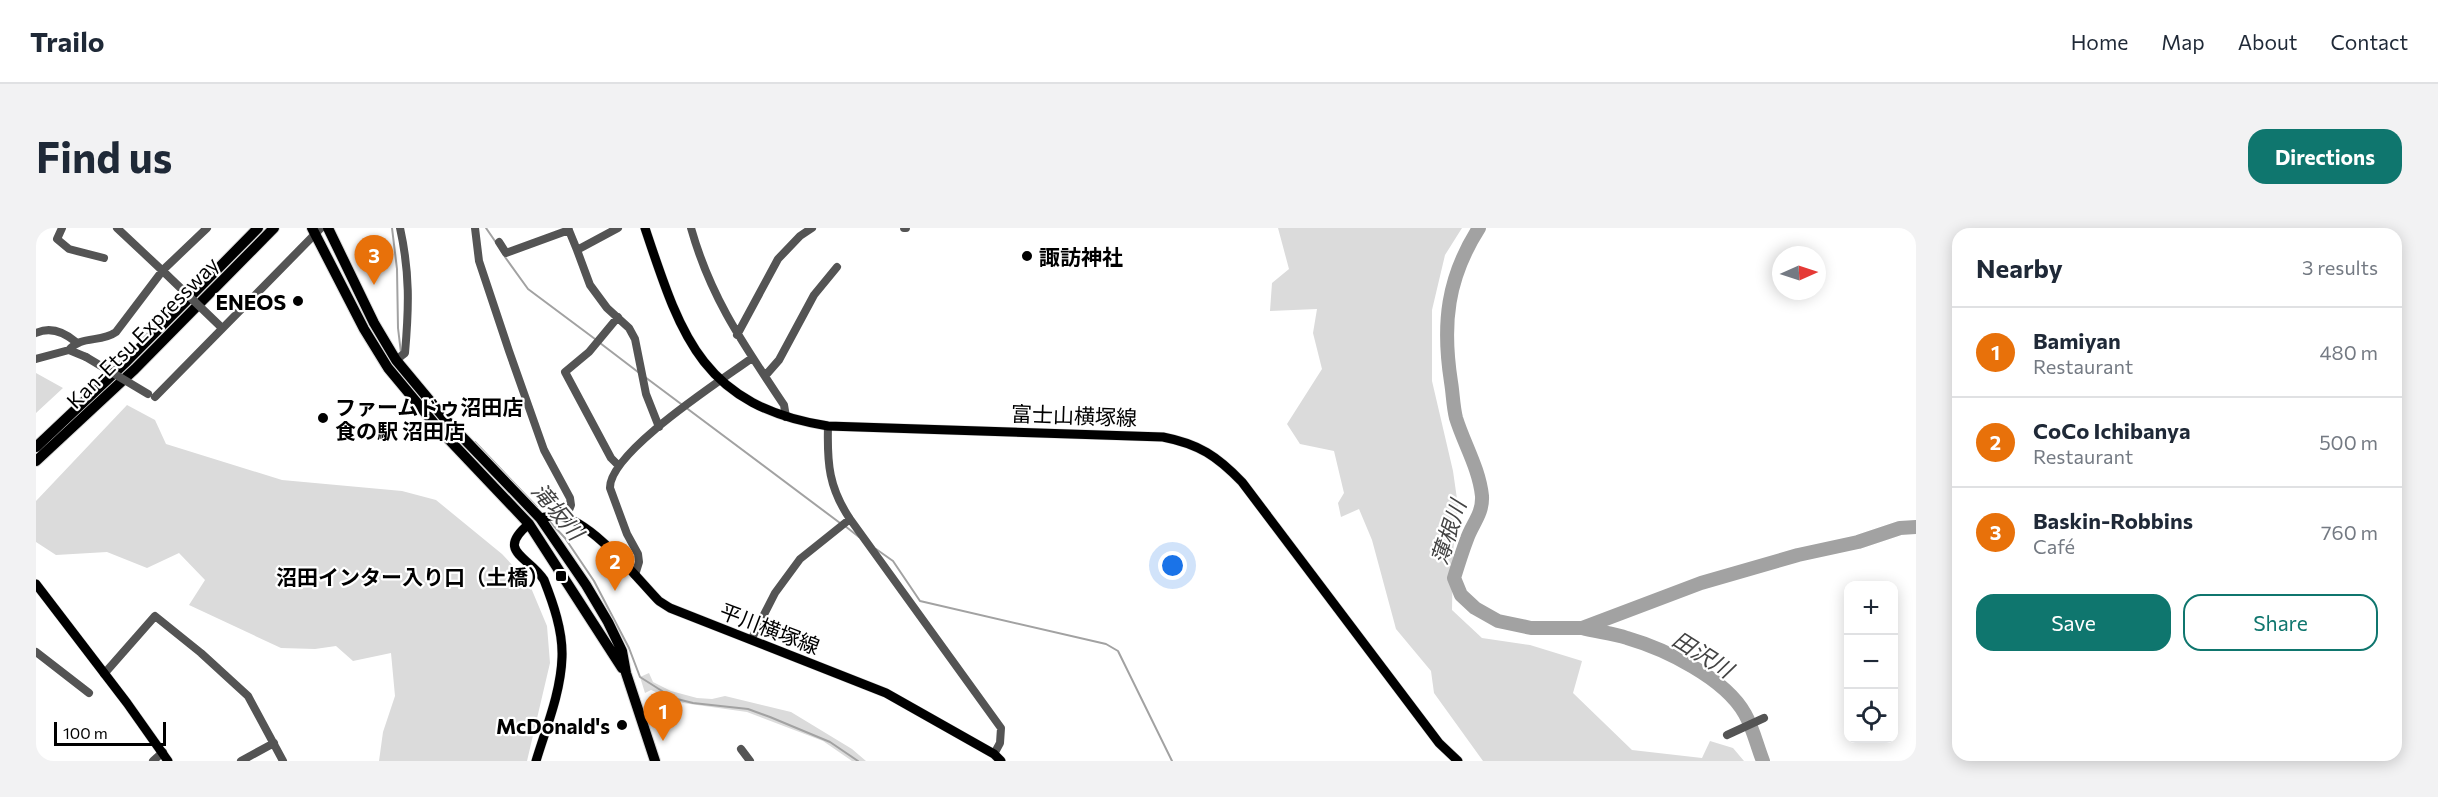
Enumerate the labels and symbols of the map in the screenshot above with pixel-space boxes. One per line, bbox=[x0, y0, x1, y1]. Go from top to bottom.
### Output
pin: 3 bbox=[354, 236, 394, 285]
place label: 諏訪神社 bbox=[1039, 244, 1123, 269]
north arrow bbox=[1772, 246, 1826, 300]
marker: 諏訪神社 bbox=[1020, 249, 1034, 263]
street label: Kan-Etsu Expressway bbox=[61, 251, 223, 413]
place label: ENEOS bbox=[215, 289, 286, 314]
marker: ENEOS bbox=[291, 294, 305, 308]
place label: ファームドゥ沼田店 食の駅 沼田店 bbox=[335, 394, 523, 443]
street label: 富士山横塚線 bbox=[1011, 400, 1137, 430]
marker: ファームドゥ沼田店 食の駅 沼田店 bbox=[316, 411, 330, 425]
water label: 滝坂川 bbox=[526, 477, 591, 546]
water label: 薄根川 bbox=[1425, 495, 1472, 568]
pin: 2 bbox=[596, 542, 634, 591]
your location bbox=[1158, 551, 1187, 580]
place label: 沼田インター入り口（土橋） bbox=[276, 564, 549, 589]
marker: 沼田インター入り口（土橋） bbox=[554, 569, 568, 583]
street label: 平川横塚線 bbox=[717, 598, 823, 658]
water label: 田沢川 bbox=[1668, 625, 1740, 684]
pin: 1 bbox=[644, 692, 682, 741]
place label: McDonald's bbox=[496, 713, 610, 738]
marker: McDonald's bbox=[615, 718, 629, 732]
scale bar bbox=[54, 719, 166, 746]

